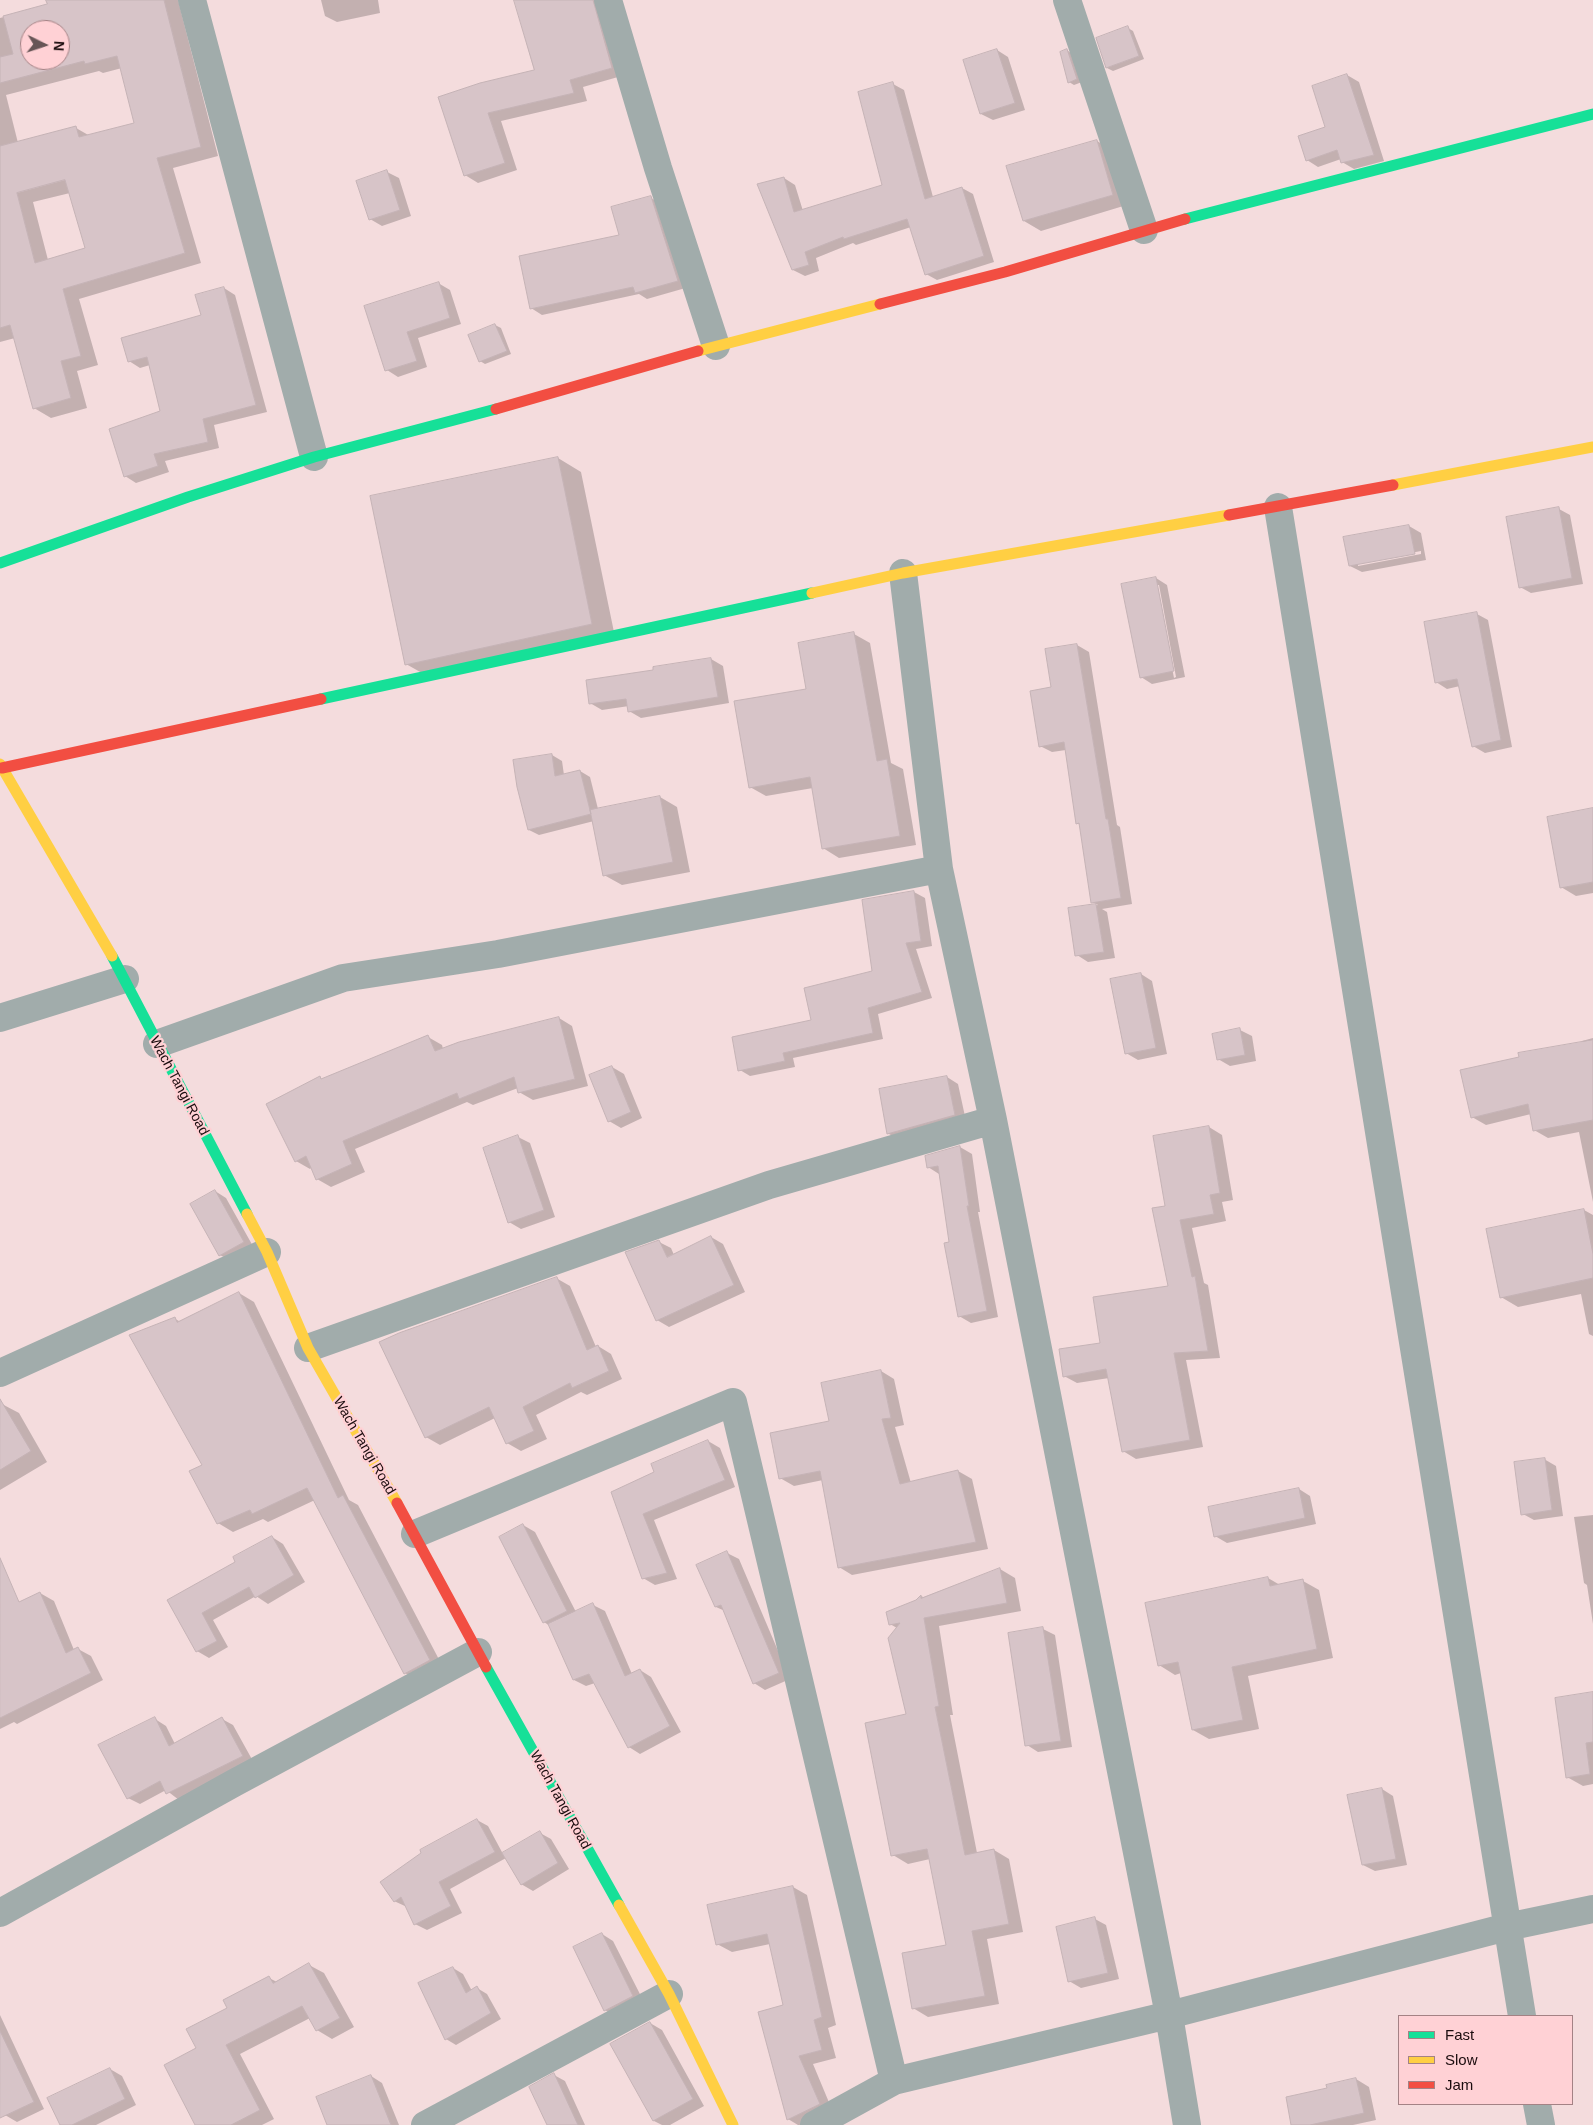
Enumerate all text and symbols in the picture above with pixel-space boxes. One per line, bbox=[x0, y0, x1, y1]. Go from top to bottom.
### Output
north arrow bbox=[20, 20, 70, 70]
text: N bbox=[51, 40, 67, 52]
street label: Wach Tangi Road bbox=[146, 1034, 212, 1138]
street label: Wach Tangi Road bbox=[329, 1394, 399, 1498]
street label: Wach Tangi Road bbox=[526, 1748, 594, 1852]
legend bbox=[1398, 2015, 1573, 2105]
text: Fast bbox=[1445, 2026, 1474, 2043]
text: Slow bbox=[1445, 2051, 1478, 2068]
text: Jam bbox=[1445, 2076, 1473, 2093]

